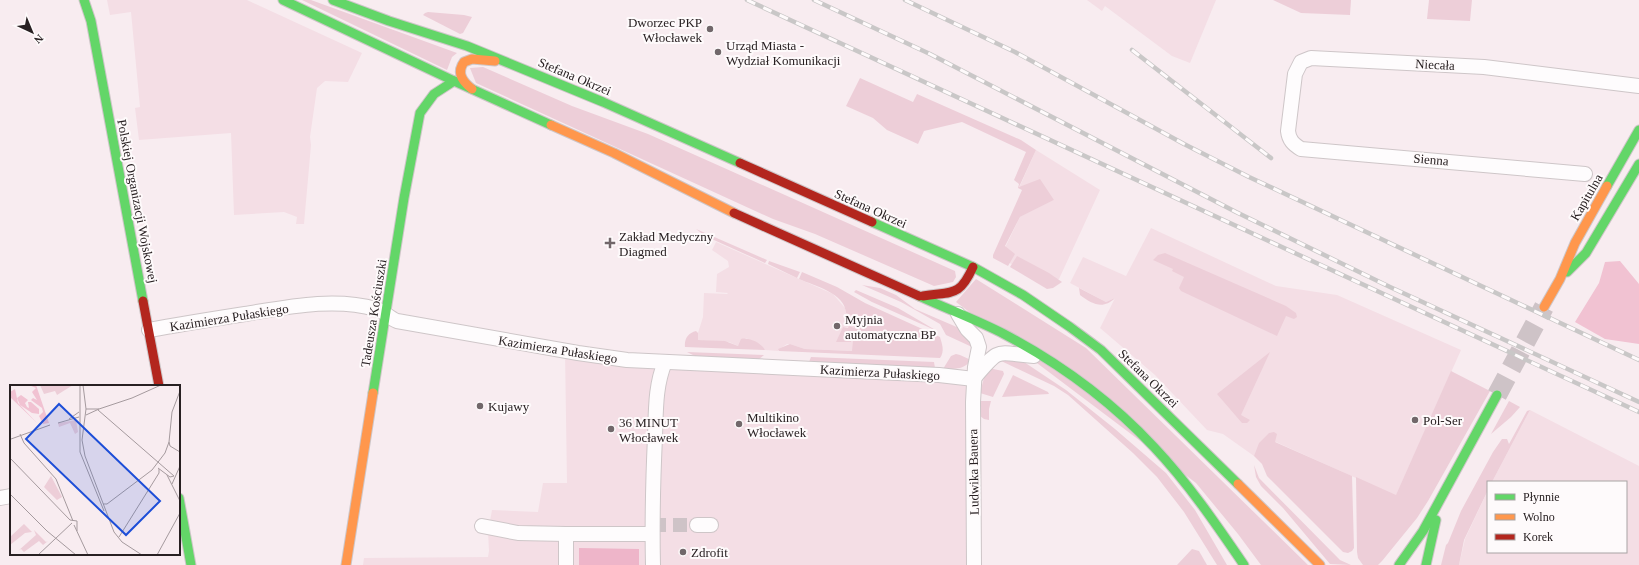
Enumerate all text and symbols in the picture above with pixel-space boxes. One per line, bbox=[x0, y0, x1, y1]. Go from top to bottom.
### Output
north arrow bbox=[12, 12, 52, 52]
place label: Dworzec PKP Włocławek bbox=[628, 15, 702, 45]
marker: Dworzec PKP Włocławek bbox=[705, 24, 715, 34]
text: N bbox=[32, 32, 46, 46]
place label: Urząd Miasta - Wydział Komunikacji bbox=[726, 38, 841, 68]
marker: Urząd Miasta - Wydział Komunikacji bbox=[713, 47, 723, 57]
street label: Stefana Okrzei bbox=[536, 54, 614, 99]
street label: Niecała bbox=[1415, 56, 1455, 73]
street label: Polskiej Organizacji Wojskowej bbox=[114, 118, 161, 284]
street label: Sienna bbox=[1413, 150, 1449, 169]
street label: Kapitulna bbox=[1567, 171, 1606, 223]
street label: Stefana Okrzei bbox=[832, 186, 910, 231]
place label: Zakład Medyczny Diagmed bbox=[619, 229, 714, 259]
marker: Zakład Medyczny Diagmed bbox=[604, 237, 616, 249]
street label: Tadeusza Kościuszki bbox=[358, 258, 390, 368]
street label: Kazimierza Pułaskiego bbox=[169, 301, 290, 334]
place label: Myjnia automatyczna BP bbox=[845, 312, 936, 342]
marker: Myjnia automatyczna BP bbox=[832, 321, 842, 331]
street label: Kazimierza Pułaskiego bbox=[497, 333, 618, 366]
street label: Stefana Okrzei bbox=[1116, 346, 1182, 411]
street label: Kazimierza Pułaskiego bbox=[820, 362, 940, 383]
inset map bbox=[10, 385, 180, 555]
place label: Kujawy bbox=[488, 399, 530, 414]
marker: Kujawy bbox=[475, 401, 485, 411]
place label: Multikino Włocławek bbox=[747, 410, 807, 440]
place label: Pol-Ser bbox=[1423, 413, 1463, 428]
place label: 36 MINUT Włocławek bbox=[619, 415, 679, 445]
marker: Pol-Ser bbox=[1410, 415, 1420, 425]
marker: Multikino Włocławek bbox=[734, 419, 744, 429]
marker: 36 MINUT Włocławek bbox=[606, 424, 616, 434]
street label: Ludwika Bauera bbox=[965, 429, 982, 515]
legend bbox=[1487, 481, 1627, 553]
text: Płynnie bbox=[1523, 490, 1560, 504]
text: Wolno bbox=[1523, 510, 1555, 524]
text: Korek bbox=[1523, 530, 1553, 544]
place label: Zdrofit bbox=[691, 545, 728, 560]
marker: Zdrofit bbox=[678, 547, 688, 557]

